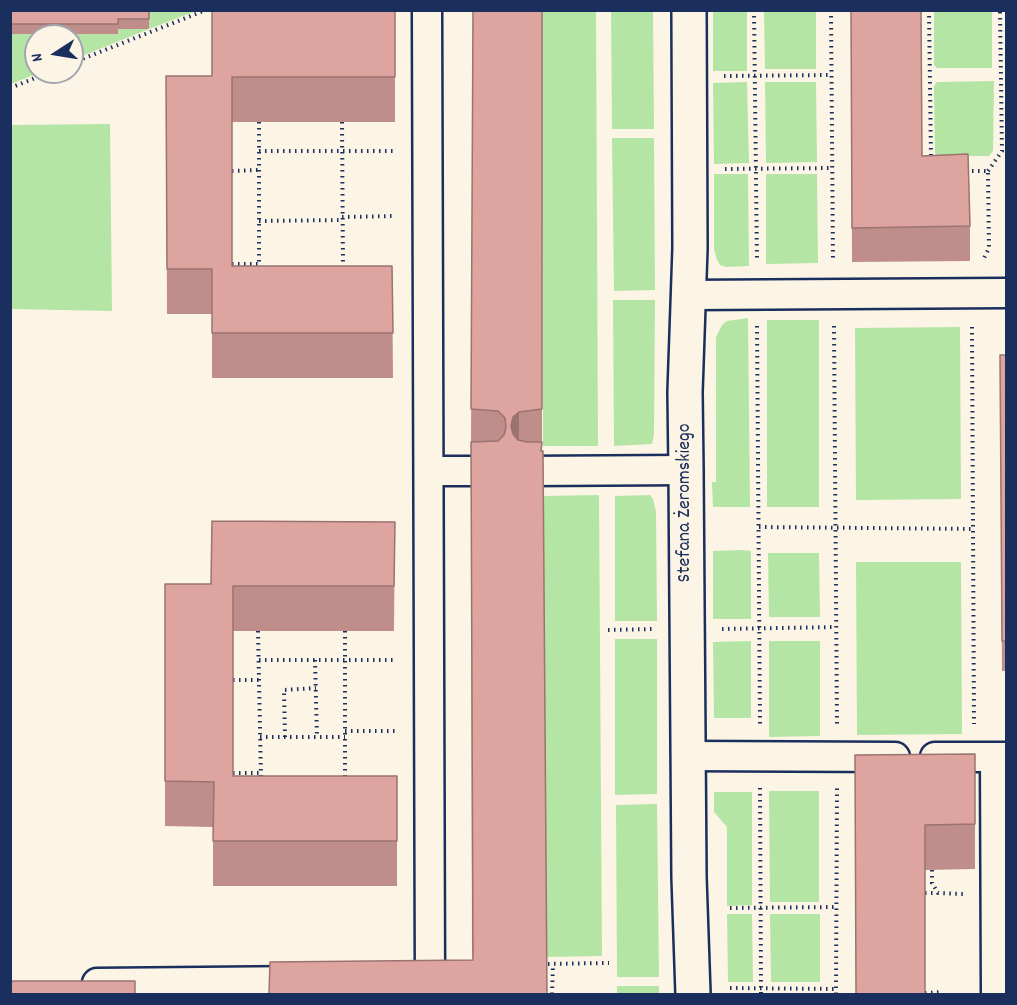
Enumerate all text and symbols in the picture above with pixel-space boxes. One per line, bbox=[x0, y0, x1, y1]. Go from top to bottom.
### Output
north arrow bbox=[24, 24, 84, 84]
text: N bbox=[26, 51, 50, 64]
street label: Stefana Żeromskiego bbox=[674, 423, 698, 583]

